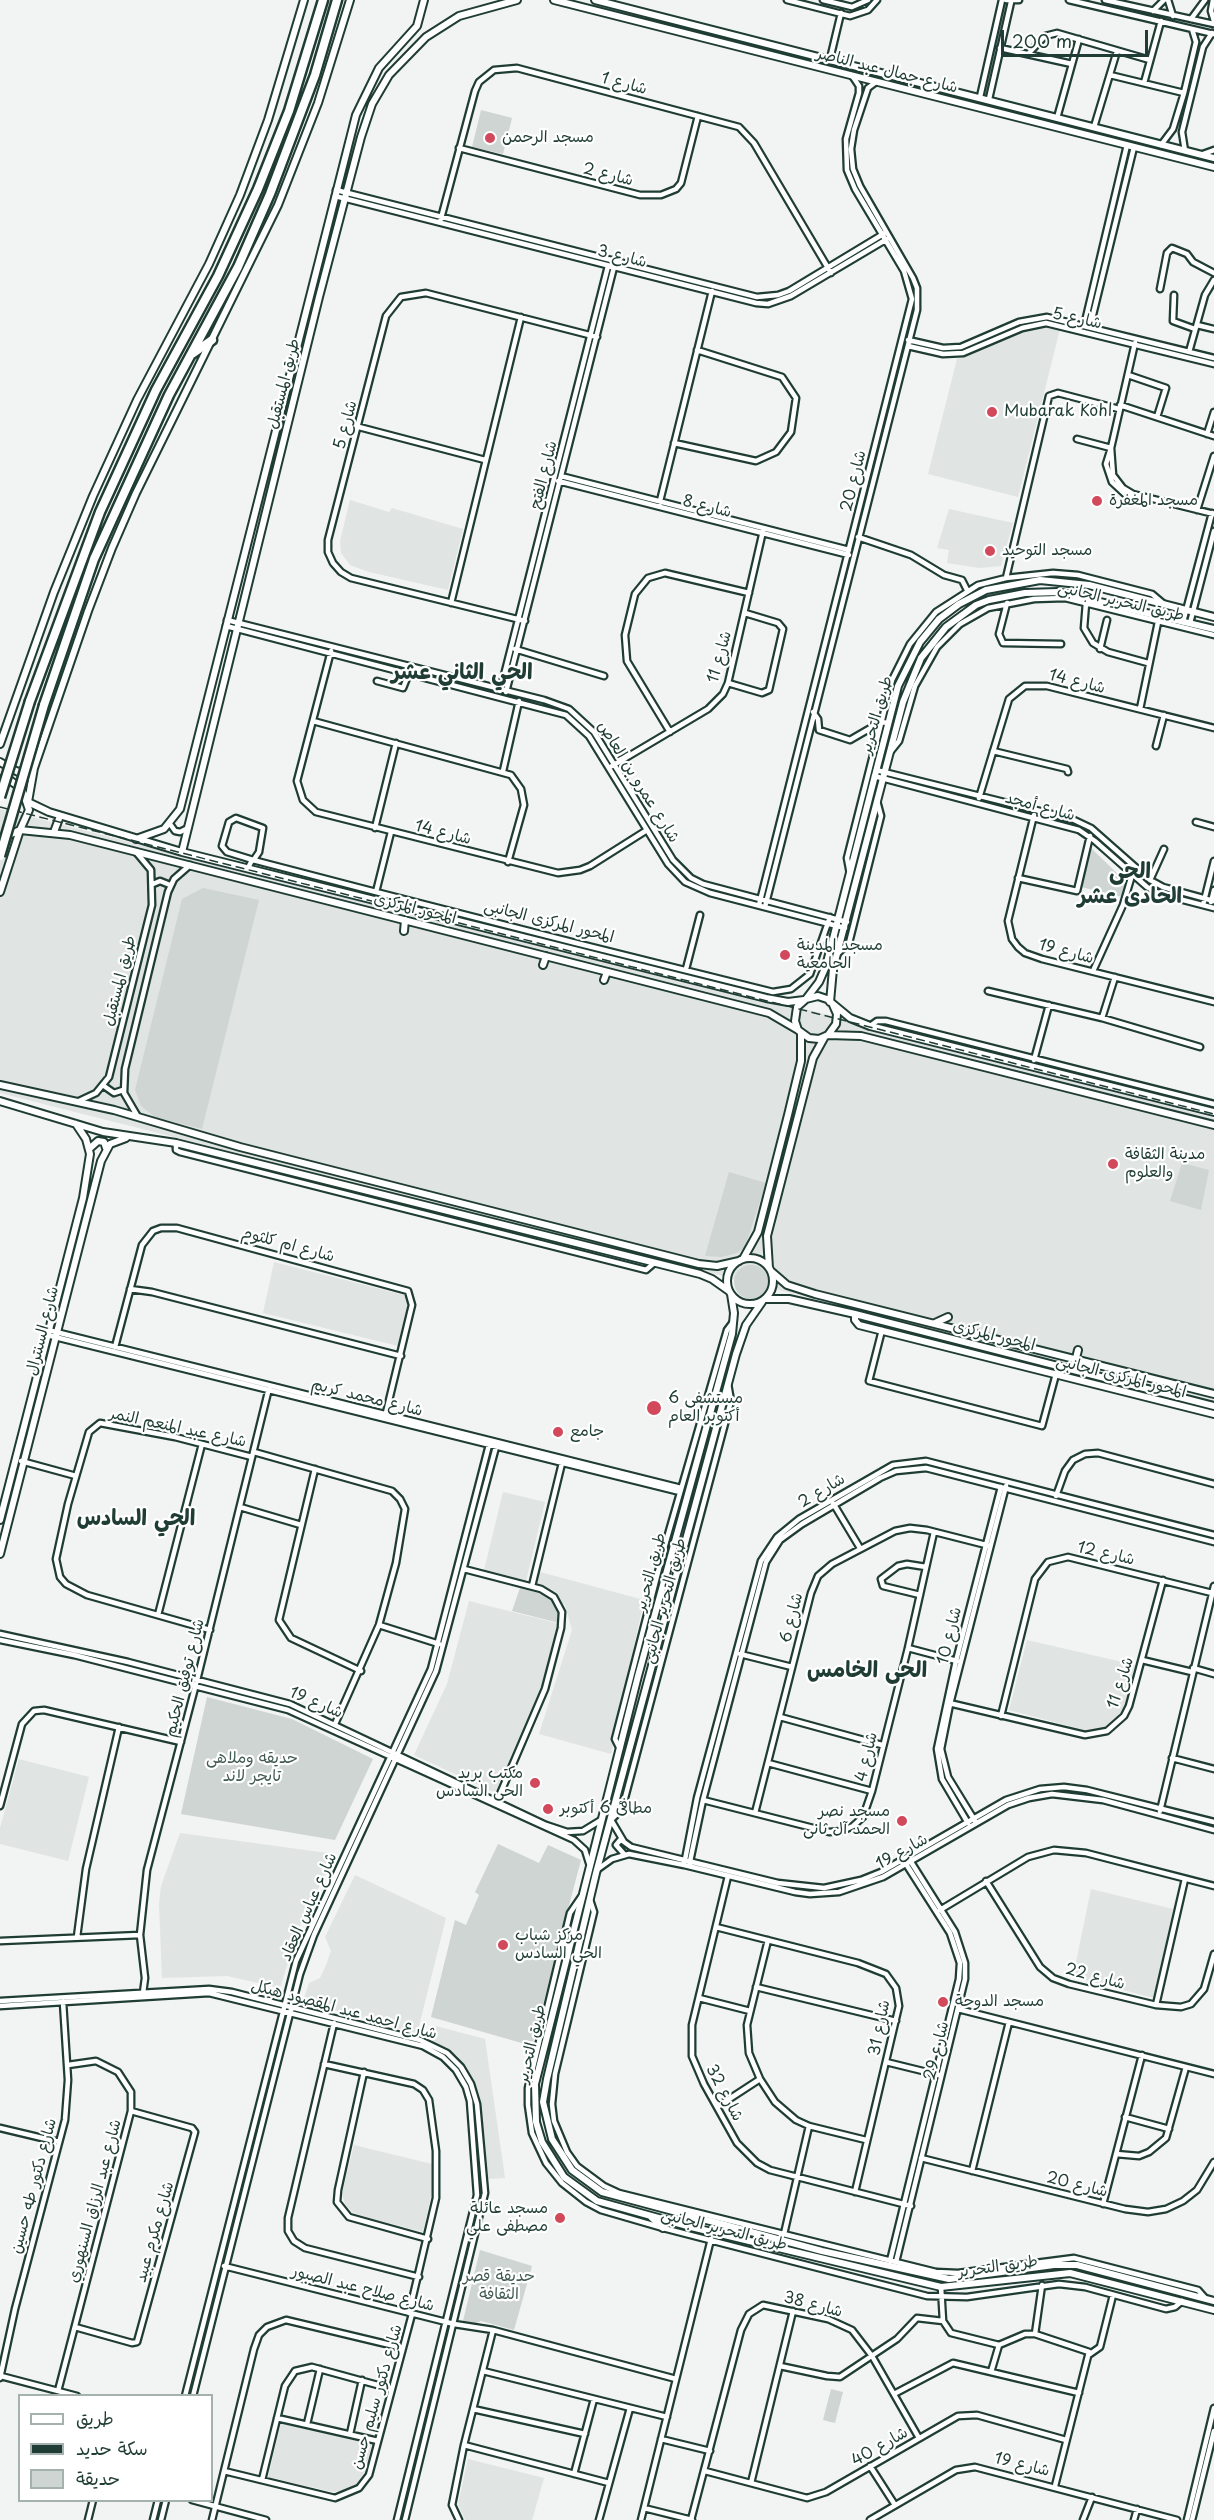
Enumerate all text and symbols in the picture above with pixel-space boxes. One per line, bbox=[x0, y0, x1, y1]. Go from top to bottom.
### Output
scale bar bbox=[1004, 18, 1151, 56]
text: 200 m bbox=[1012, 27, 1072, 54]
street label: شارع جمال عبد الناصر bbox=[814, 44, 960, 98]
street label: شارع 1 bbox=[599, 69, 649, 99]
place label: مسجد الرحمن bbox=[502, 128, 594, 148]
marker: مسجد الرحمن bbox=[483, 131, 497, 145]
street label: شارع 2 bbox=[581, 159, 635, 191]
street label: شارع 3 bbox=[595, 242, 649, 272]
street label: شارع 5 bbox=[1050, 304, 1104, 334]
street label: طريق المستقبل bbox=[263, 337, 305, 431]
street label: شارع 5 bbox=[330, 398, 362, 452]
place label: Mubarak Kohl bbox=[1004, 402, 1112, 422]
marker: Mubarak Kohl bbox=[985, 405, 999, 419]
street label: شارع الفتح bbox=[526, 439, 562, 511]
street label: شارع 20 bbox=[837, 448, 871, 514]
place label: مسجد المغفرة bbox=[1109, 491, 1198, 511]
street label: شارع 8 bbox=[681, 492, 733, 522]
marker: مسجد المغفرة bbox=[1090, 494, 1104, 508]
place label: مسجد التوحيد bbox=[1002, 541, 1092, 561]
marker: مسجد التوحيد bbox=[983, 544, 997, 558]
street label: طريق التحرير الجانبى bbox=[1056, 578, 1186, 626]
street label: شارع 11 bbox=[704, 629, 736, 685]
district label: الحي الثاني عشر bbox=[391, 660, 533, 686]
street label: شارع 14 bbox=[1047, 666, 1107, 698]
street label: طريق التحرير bbox=[857, 674, 897, 756]
street label: شارع عمرو بن العاص bbox=[593, 717, 683, 847]
street label: شارع أمجد bbox=[1003, 788, 1077, 826]
street label: شارع 14 bbox=[413, 817, 473, 849]
district label: الحى الحادى عشر bbox=[1078, 859, 1182, 910]
street label: المحور المركزى bbox=[372, 889, 458, 929]
street label: المحور المركزى الجانبى bbox=[482, 897, 616, 947]
street label: طريق المستقبل bbox=[99, 934, 141, 1028]
street label: شارع 19 bbox=[1036, 935, 1096, 969]
place label: مسجد المدينة الجامعية bbox=[797, 936, 883, 974]
marker: مسجد المدينة الجامعية bbox=[778, 948, 792, 962]
place label: مدينة الثقافة والعلوم bbox=[1125, 1145, 1205, 1183]
marker: مدينة الثقافة والعلوم bbox=[1106, 1157, 1120, 1171]
street label: شارع ام كلثوم bbox=[239, 1223, 337, 1267]
street label: شارع السنترال bbox=[23, 1284, 63, 1378]
street label: المحور المركزى bbox=[951, 1316, 1037, 1356]
street label: المحور المركزى الجانبى bbox=[1054, 1352, 1188, 1402]
street label: شارع محمد كريم bbox=[309, 1375, 425, 1421]
place label: مستشفى 6 أكتوبر العام bbox=[668, 1389, 743, 1427]
marker: مستشفى 6 أكتوبر العام bbox=[645, 1399, 663, 1417]
street label: شارع عبد المنعم النمر bbox=[108, 1404, 248, 1452]
place label: جامع bbox=[570, 1422, 604, 1442]
marker: جامع bbox=[551, 1425, 565, 1439]
street label: شارع 2 bbox=[795, 1470, 849, 1512]
district label: الحي السادس bbox=[77, 1506, 195, 1532]
street label: طريق التحرير bbox=[631, 1531, 671, 1613]
street label: طريق التحرير الجانبى bbox=[639, 1536, 691, 1666]
street label: شارع 12 bbox=[1075, 1538, 1137, 1570]
street label: شارع 6 bbox=[777, 1591, 807, 1645]
street label: شارع 10 bbox=[934, 1605, 966, 1667]
street label: شارع توفيق الحكيم bbox=[161, 1617, 209, 1739]
street label: شارع 11 bbox=[1104, 1655, 1138, 1711]
district label: الحى الخامس bbox=[807, 1658, 927, 1684]
street label: شارع 19 bbox=[286, 1683, 346, 1723]
street label: شارع 4 bbox=[852, 1730, 882, 1784]
park label: حديقه وملاهى تايجر لاند bbox=[206, 1749, 298, 1787]
place label: مكتب بريد الحى السادس bbox=[436, 1764, 523, 1802]
marker: مكتب بريد الحى السادس bbox=[528, 1776, 542, 1790]
place label: مطافئ 6 أكتوبر bbox=[560, 1799, 652, 1819]
marker: مطافئ 6 أكتوبر bbox=[541, 1802, 555, 1816]
place label: مسجد نصر الحمد آل ثانى bbox=[803, 1802, 890, 1840]
marker: مسجد نصر الحمد آل ثانى bbox=[895, 1814, 909, 1828]
street label: شارع 19 bbox=[873, 1830, 931, 1874]
street label: شارع عباس العقاد bbox=[276, 1850, 342, 1964]
place label: مركز شباب الحي السادس bbox=[515, 1926, 602, 1964]
marker: مركز شباب الحي السادس bbox=[496, 1938, 510, 1952]
street label: شارع 22 bbox=[1063, 1960, 1127, 1994]
street label: شارع احمد عبد المقصود هيكل bbox=[249, 1976, 439, 2044]
place label: مسجد الدوحة bbox=[955, 1992, 1044, 2012]
marker: مسجد الدوحة bbox=[936, 1995, 950, 2009]
street label: شارع 31 bbox=[865, 1998, 895, 2058]
street label: طريق التحرير bbox=[514, 2003, 550, 2085]
street label: شارع 29 bbox=[920, 2019, 954, 2083]
street label: شارع 32 bbox=[701, 2061, 747, 2125]
street label: شارع دكتور طه حسين bbox=[7, 2116, 61, 2256]
street label: شارع عبد الرزاق السنهوري bbox=[64, 2117, 126, 2285]
street label: شارع 20 bbox=[1044, 2168, 1110, 2202]
street label: شارع مكرم عبيد bbox=[131, 2179, 179, 2285]
place label: مسجد عائلة مصطفى علي bbox=[466, 2199, 548, 2237]
street label: طريق التحرير الجانبى bbox=[659, 2205, 789, 2255]
marker: مسجد عائلة مصطفى علي bbox=[553, 2211, 567, 2225]
street label: طريق التحرير bbox=[957, 2252, 1039, 2282]
street label: شارع صلاح عبد الصبور bbox=[290, 2262, 436, 2316]
park label: حديقة قصر الثقافة bbox=[463, 2267, 535, 2305]
street label: شارع 38 bbox=[781, 2288, 845, 2322]
street label: شارع دكتور سليم حسن bbox=[347, 2322, 407, 2472]
legend bbox=[18, 2394, 213, 2502]
text: طريق bbox=[76, 2404, 114, 2431]
street label: شارع 40 bbox=[848, 2423, 912, 2471]
text: سكة حديد bbox=[76, 2434, 148, 2461]
street label: شارع 19 bbox=[992, 2449, 1052, 2481]
text: حديقة bbox=[76, 2464, 120, 2491]

